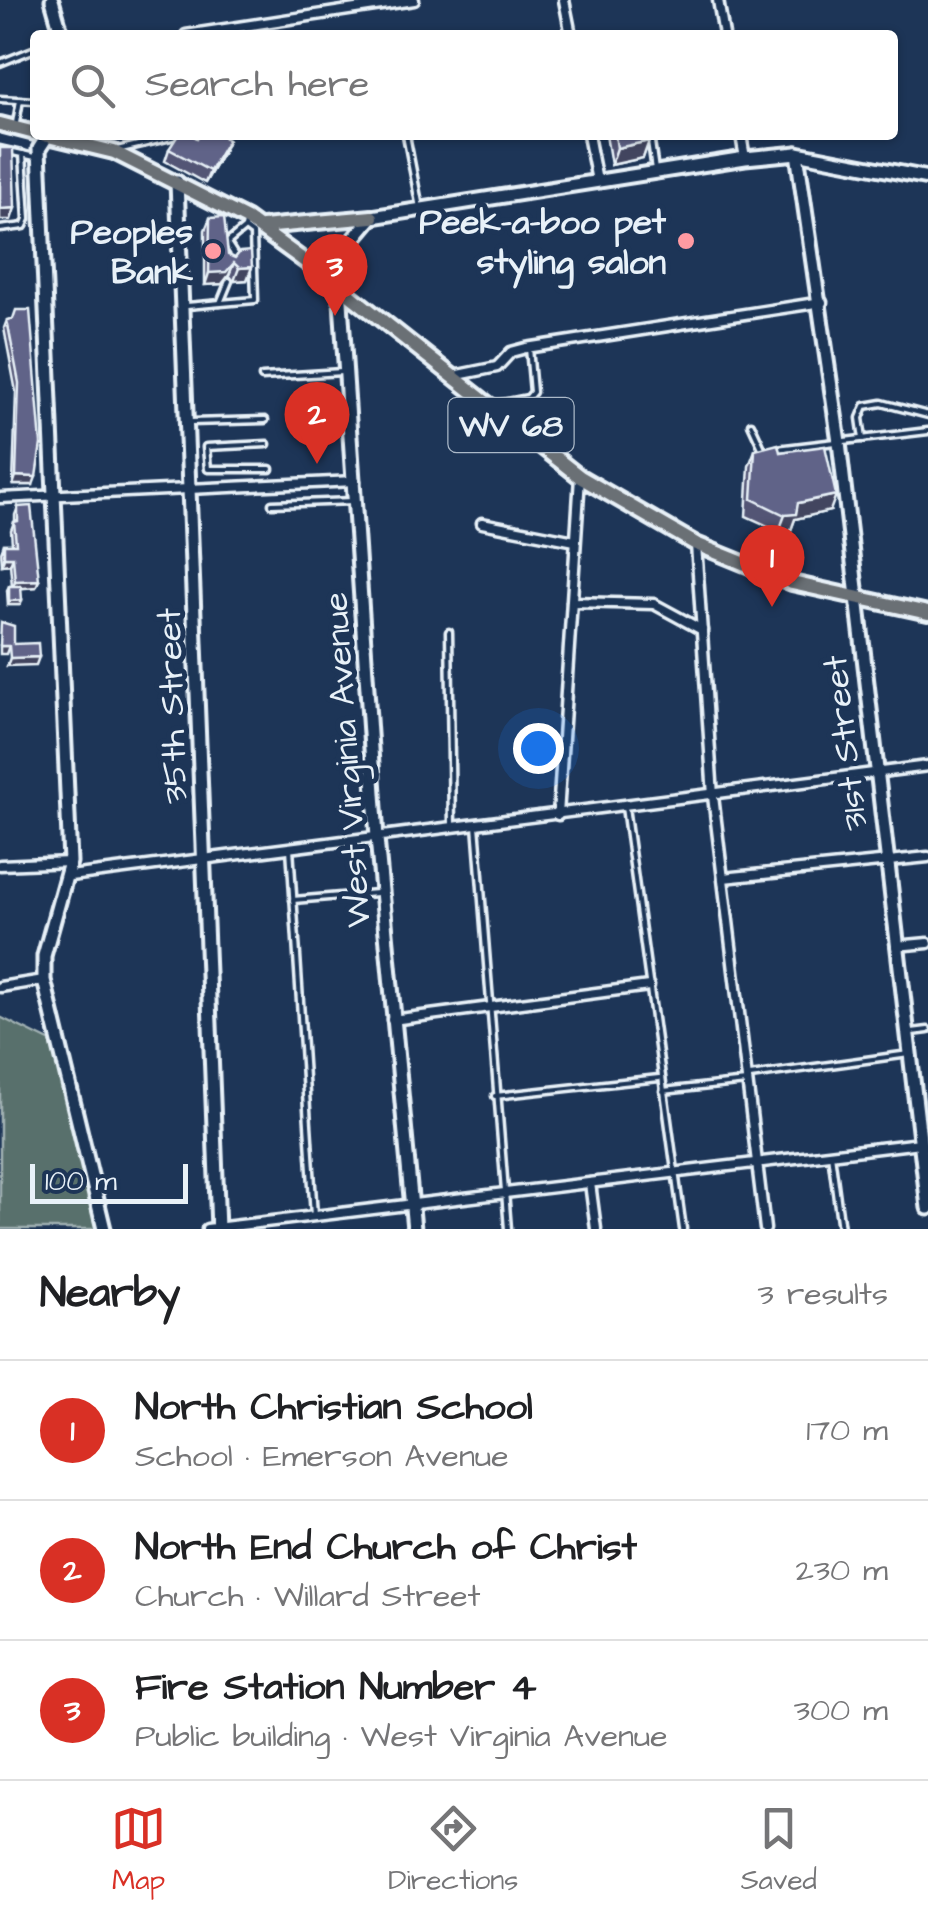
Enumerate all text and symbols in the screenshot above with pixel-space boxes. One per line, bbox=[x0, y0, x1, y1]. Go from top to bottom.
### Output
search box bbox=[30, 30, 898, 140]
icon: search bbox=[65, 58, 120, 113]
text: Search here bbox=[145, 59, 369, 111]
place label: Peek-a-boo pet styling salon bbox=[419, 198, 667, 289]
place label: Peoples Bank bbox=[71, 208, 193, 297]
marker: Peek-a-boo pet styling salon bbox=[675, 230, 697, 252]
pin: 3 bbox=[302, 234, 368, 316]
marker: Peoples Bank bbox=[202, 240, 224, 262]
pin: 2 bbox=[284, 382, 350, 464]
road number: WV 68 bbox=[448, 398, 574, 452]
pin: 1 bbox=[740, 524, 804, 607]
street label: West Virginia Avenue bbox=[311, 591, 386, 929]
street label: 35th Street bbox=[145, 607, 200, 805]
street label: 31st Street bbox=[810, 652, 881, 833]
your location bbox=[513, 723, 564, 774]
scale bar bbox=[30, 1159, 188, 1204]
text: 100 m bbox=[45, 1162, 117, 1201]
text: Nearby bbox=[40, 1265, 180, 1323]
text: 3 results bbox=[758, 1272, 888, 1317]
text: North Christian School bbox=[135, 1382, 533, 1434]
text: 1 bbox=[70, 1408, 75, 1453]
text: 170 m bbox=[806, 1408, 888, 1453]
text: School · Emerson Avenue bbox=[135, 1434, 508, 1479]
text: North End Church of Christ bbox=[135, 1522, 637, 1574]
text: 2 bbox=[63, 1548, 82, 1593]
text: 230 m bbox=[796, 1548, 888, 1593]
text: Church · Willard Street bbox=[135, 1574, 481, 1619]
text: Fire Station Number 4 bbox=[135, 1662, 536, 1714]
text: 3 bbox=[64, 1688, 81, 1733]
text: 300 m bbox=[794, 1688, 888, 1733]
text: Public building · West Virginia Avenue bbox=[135, 1714, 668, 1759]
tab: Map bbox=[111, 1801, 166, 1900]
tab: Directions bbox=[388, 1801, 518, 1900]
tab: Saved bbox=[741, 1801, 817, 1900]

